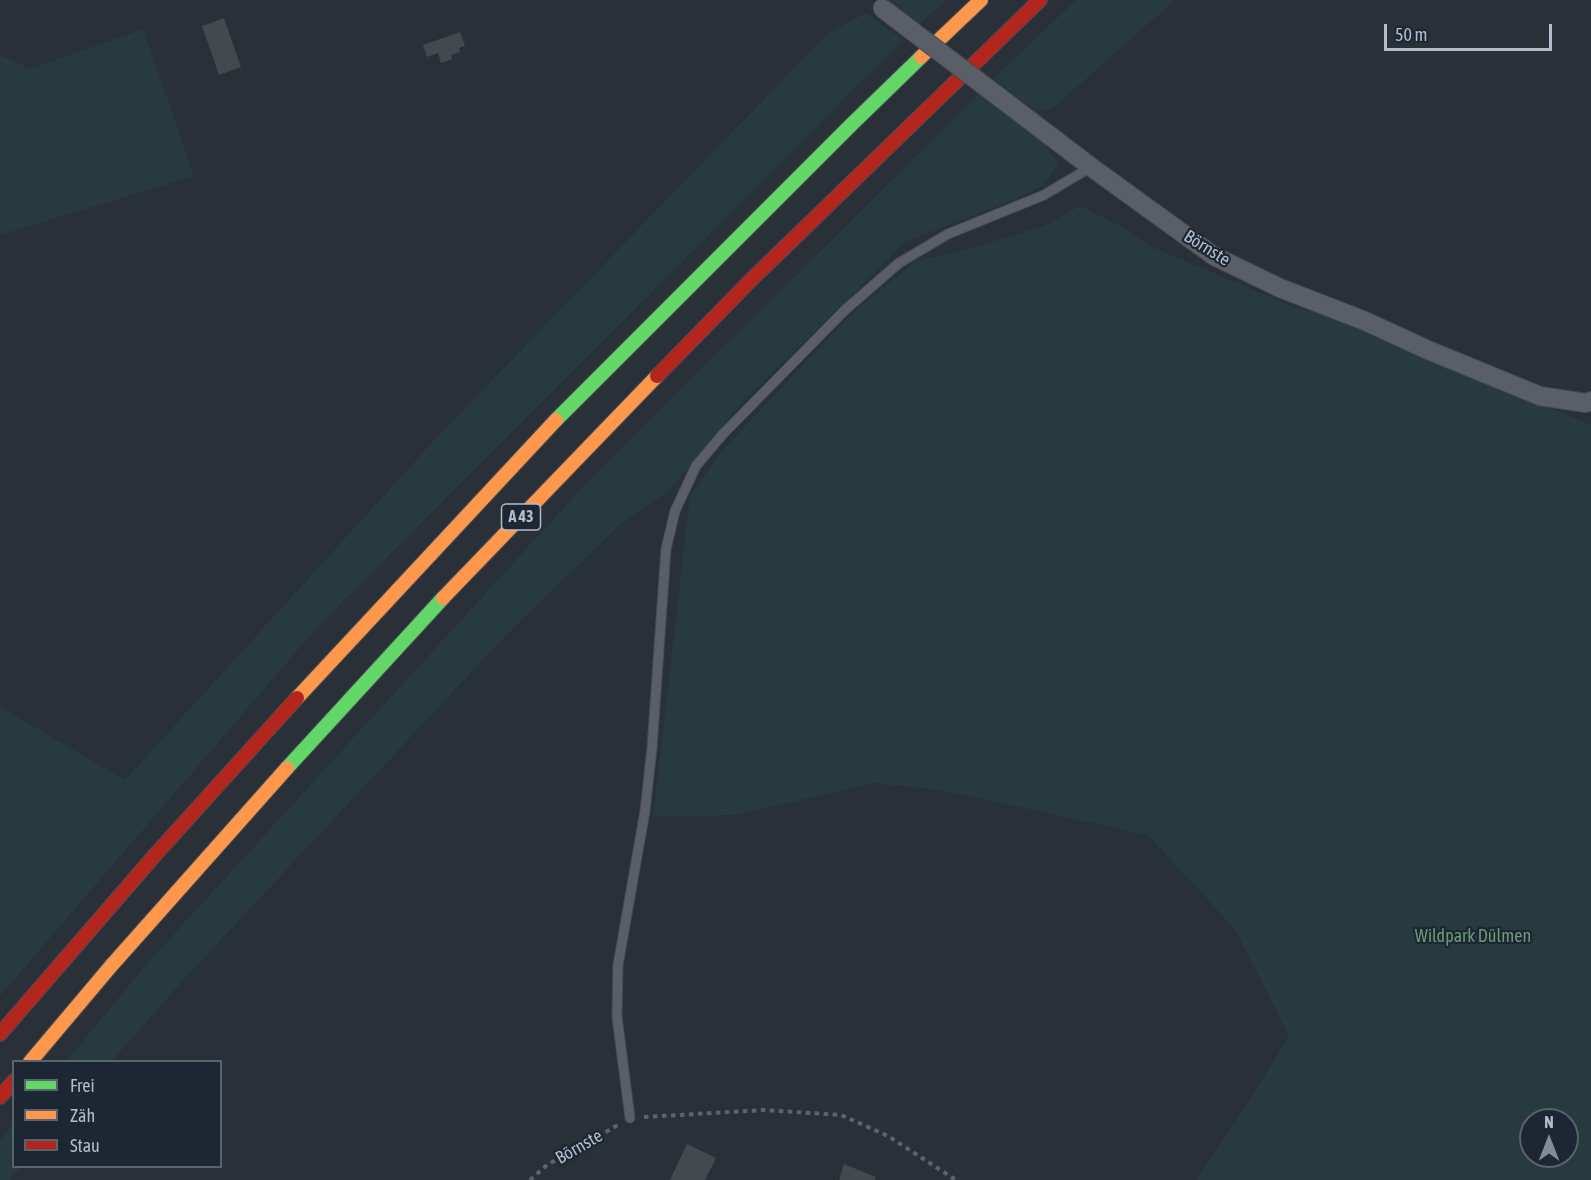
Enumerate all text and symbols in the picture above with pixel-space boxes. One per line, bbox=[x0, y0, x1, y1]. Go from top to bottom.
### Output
scale bar bbox=[1387, 12, 1555, 50]
text: 50 m bbox=[1395, 24, 1427, 45]
street label: Börnste bbox=[1180, 225, 1234, 271]
road number: A 43 bbox=[502, 504, 540, 530]
park label: Wildpark Dülmen bbox=[1415, 925, 1531, 947]
legend bbox=[12, 1060, 222, 1168]
text: Frei bbox=[70, 1075, 95, 1096]
text: Zäh bbox=[70, 1105, 95, 1126]
north arrow bbox=[1519, 1108, 1579, 1168]
text: N bbox=[1544, 1113, 1554, 1131]
street label: Börnste bbox=[552, 1125, 606, 1169]
text: Stau bbox=[70, 1135, 100, 1156]

